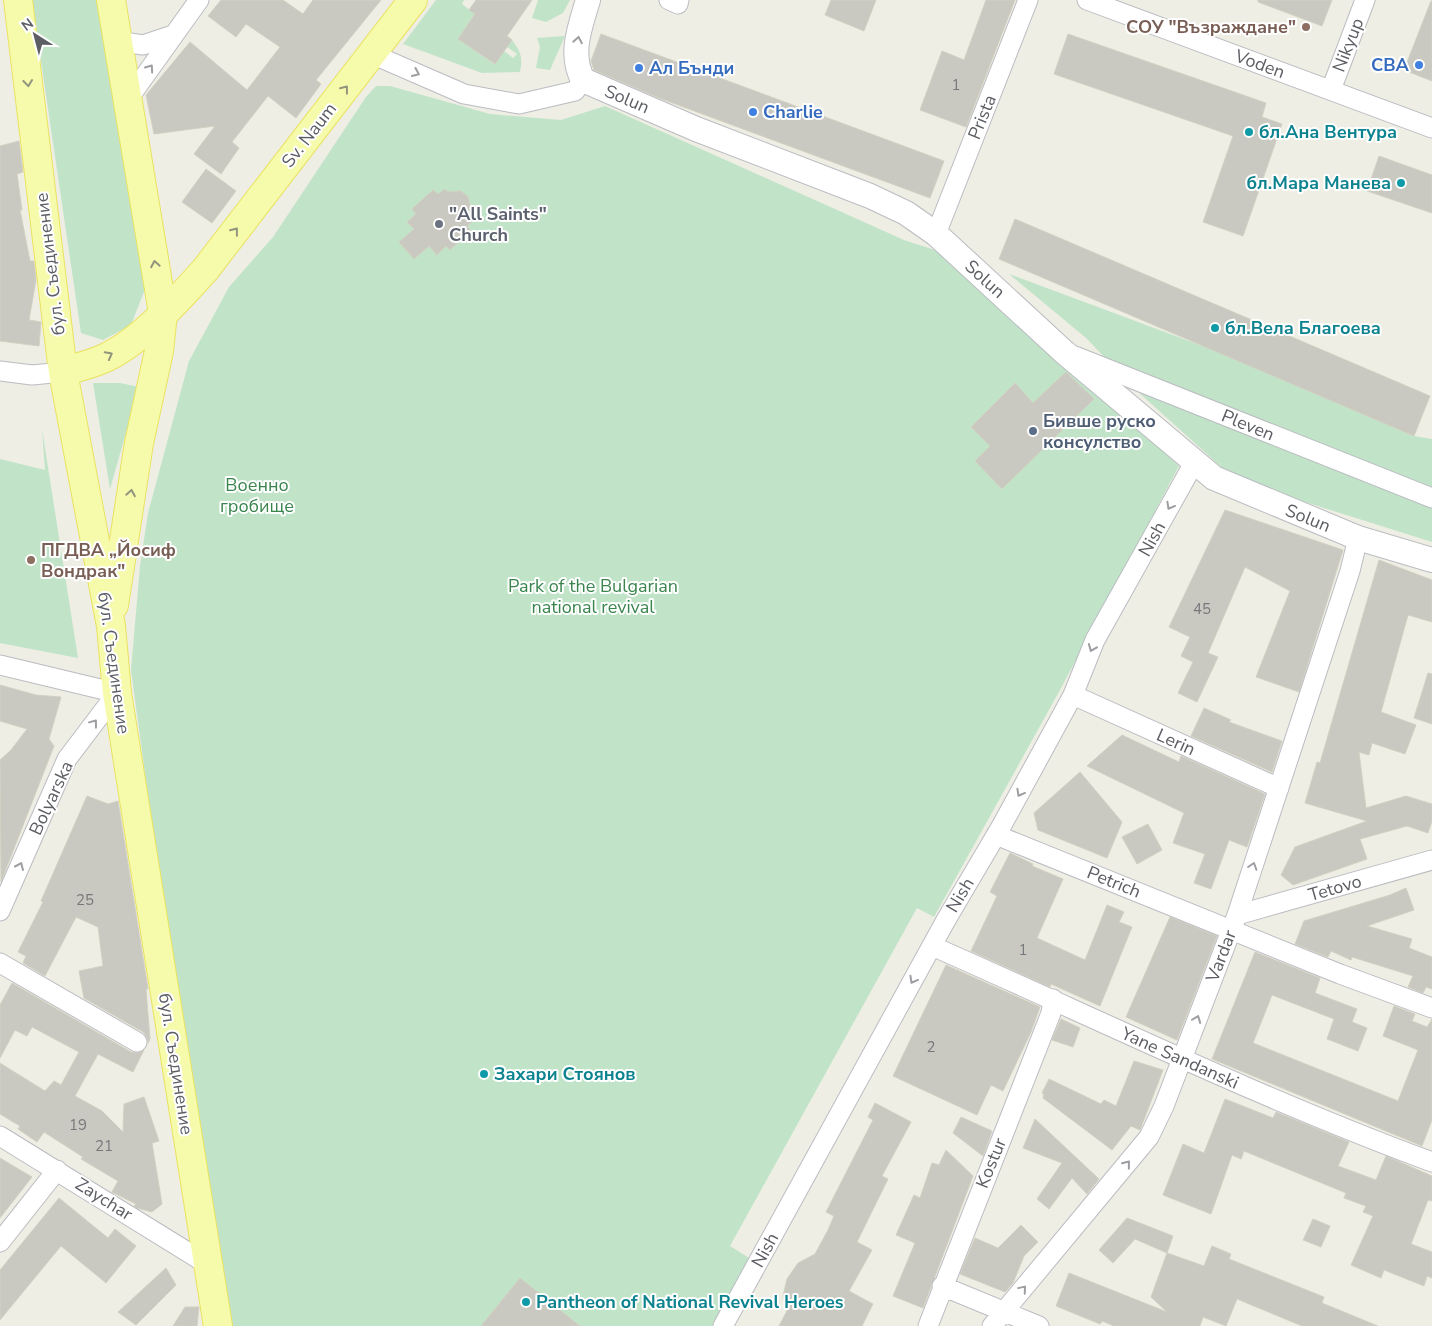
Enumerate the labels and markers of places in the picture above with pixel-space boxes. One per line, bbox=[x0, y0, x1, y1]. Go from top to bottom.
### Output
place label: СОУ "Възраждане" bbox=[1126, 15, 1296, 39]
marker: СОУ "Възраждане" bbox=[1300, 21, 1312, 33]
place label: CBA bbox=[1371, 53, 1410, 77]
place label: Ал Бънди bbox=[649, 56, 734, 80]
marker: CBA bbox=[1413, 59, 1425, 71]
marker: Ал Бънди bbox=[633, 62, 645, 74]
place label: Charlie bbox=[763, 100, 823, 124]
marker: Charlie bbox=[747, 106, 759, 118]
place label: бл.Ана Вентура bbox=[1259, 120, 1397, 144]
marker: бл.Ана Вентура bbox=[1243, 126, 1255, 138]
place label: бл.Мара Манева bbox=[1247, 171, 1391, 195]
marker: бл.Мара Манева bbox=[1395, 177, 1407, 189]
place label: "All Saints" Church bbox=[449, 202, 547, 247]
marker: "All Saints" Church bbox=[433, 218, 445, 230]
place label: бл.Вела Благоева bbox=[1225, 316, 1381, 340]
marker: бл.Вела Благоева bbox=[1209, 322, 1221, 334]
place label: Бивше руско консулство bbox=[1043, 409, 1156, 454]
marker: Бивше руско консулство bbox=[1027, 425, 1039, 437]
place label: ПГДВА „Йосиф Вондрак" bbox=[41, 538, 176, 583]
marker: ПГДВА „Йосиф Вондрак" bbox=[25, 554, 37, 566]
place label: Захари Стоянов bbox=[494, 1062, 636, 1086]
marker: Захари Стоянов bbox=[478, 1068, 490, 1080]
place label: Pantheon of National Revival Heroes bbox=[536, 1290, 844, 1314]
marker: Pantheon of National Revival Heroes bbox=[520, 1296, 532, 1308]

